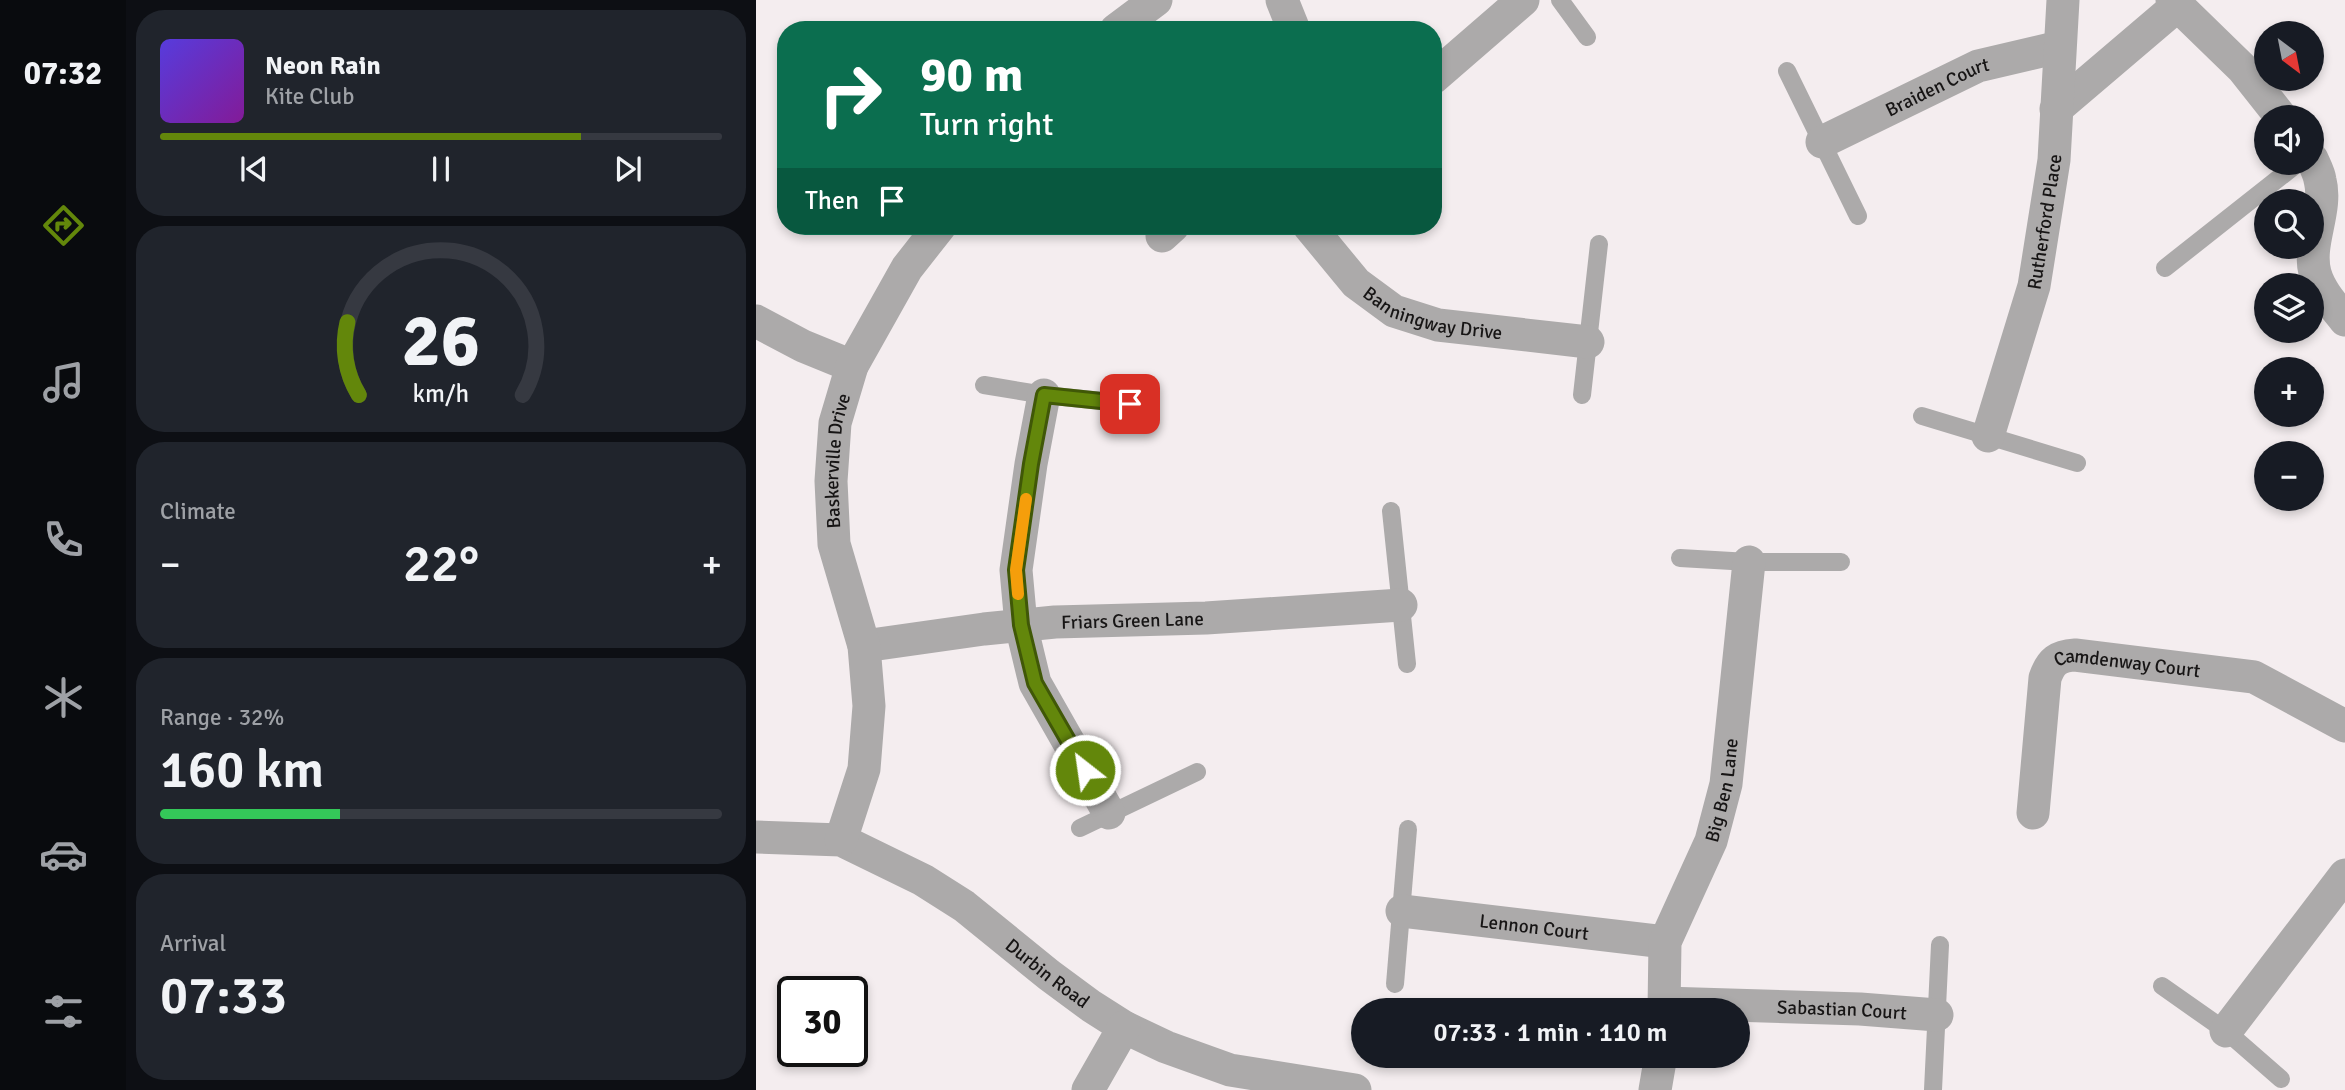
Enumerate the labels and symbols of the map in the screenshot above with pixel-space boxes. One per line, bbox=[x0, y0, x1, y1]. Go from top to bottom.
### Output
north arrow bbox=[2254, 21, 2324, 91]
street label: Braiden Court bbox=[1882, 53, 1992, 122]
street label: Rutherford Place bbox=[2023, 153, 2067, 291]
street label: Banningway Drive bbox=[1358, 281, 1504, 345]
pin bbox=[1100, 374, 1160, 434]
street label: Baskerville Drive bbox=[820, 391, 856, 529]
street label: Friars Green Lane bbox=[1061, 607, 1204, 635]
street label: Camdenway Court bbox=[2050, 644, 2202, 683]
position arrow bbox=[1048, 733, 1122, 807]
street label: Big Ben Lane bbox=[1700, 737, 1744, 845]
street label: Lennon Court bbox=[1478, 909, 1590, 946]
street label: Durbin Road bbox=[1000, 933, 1094, 1014]
speed limit sign: 30 bbox=[777, 976, 868, 1067]
street label: Sabastian Court bbox=[1777, 995, 1908, 1026]

